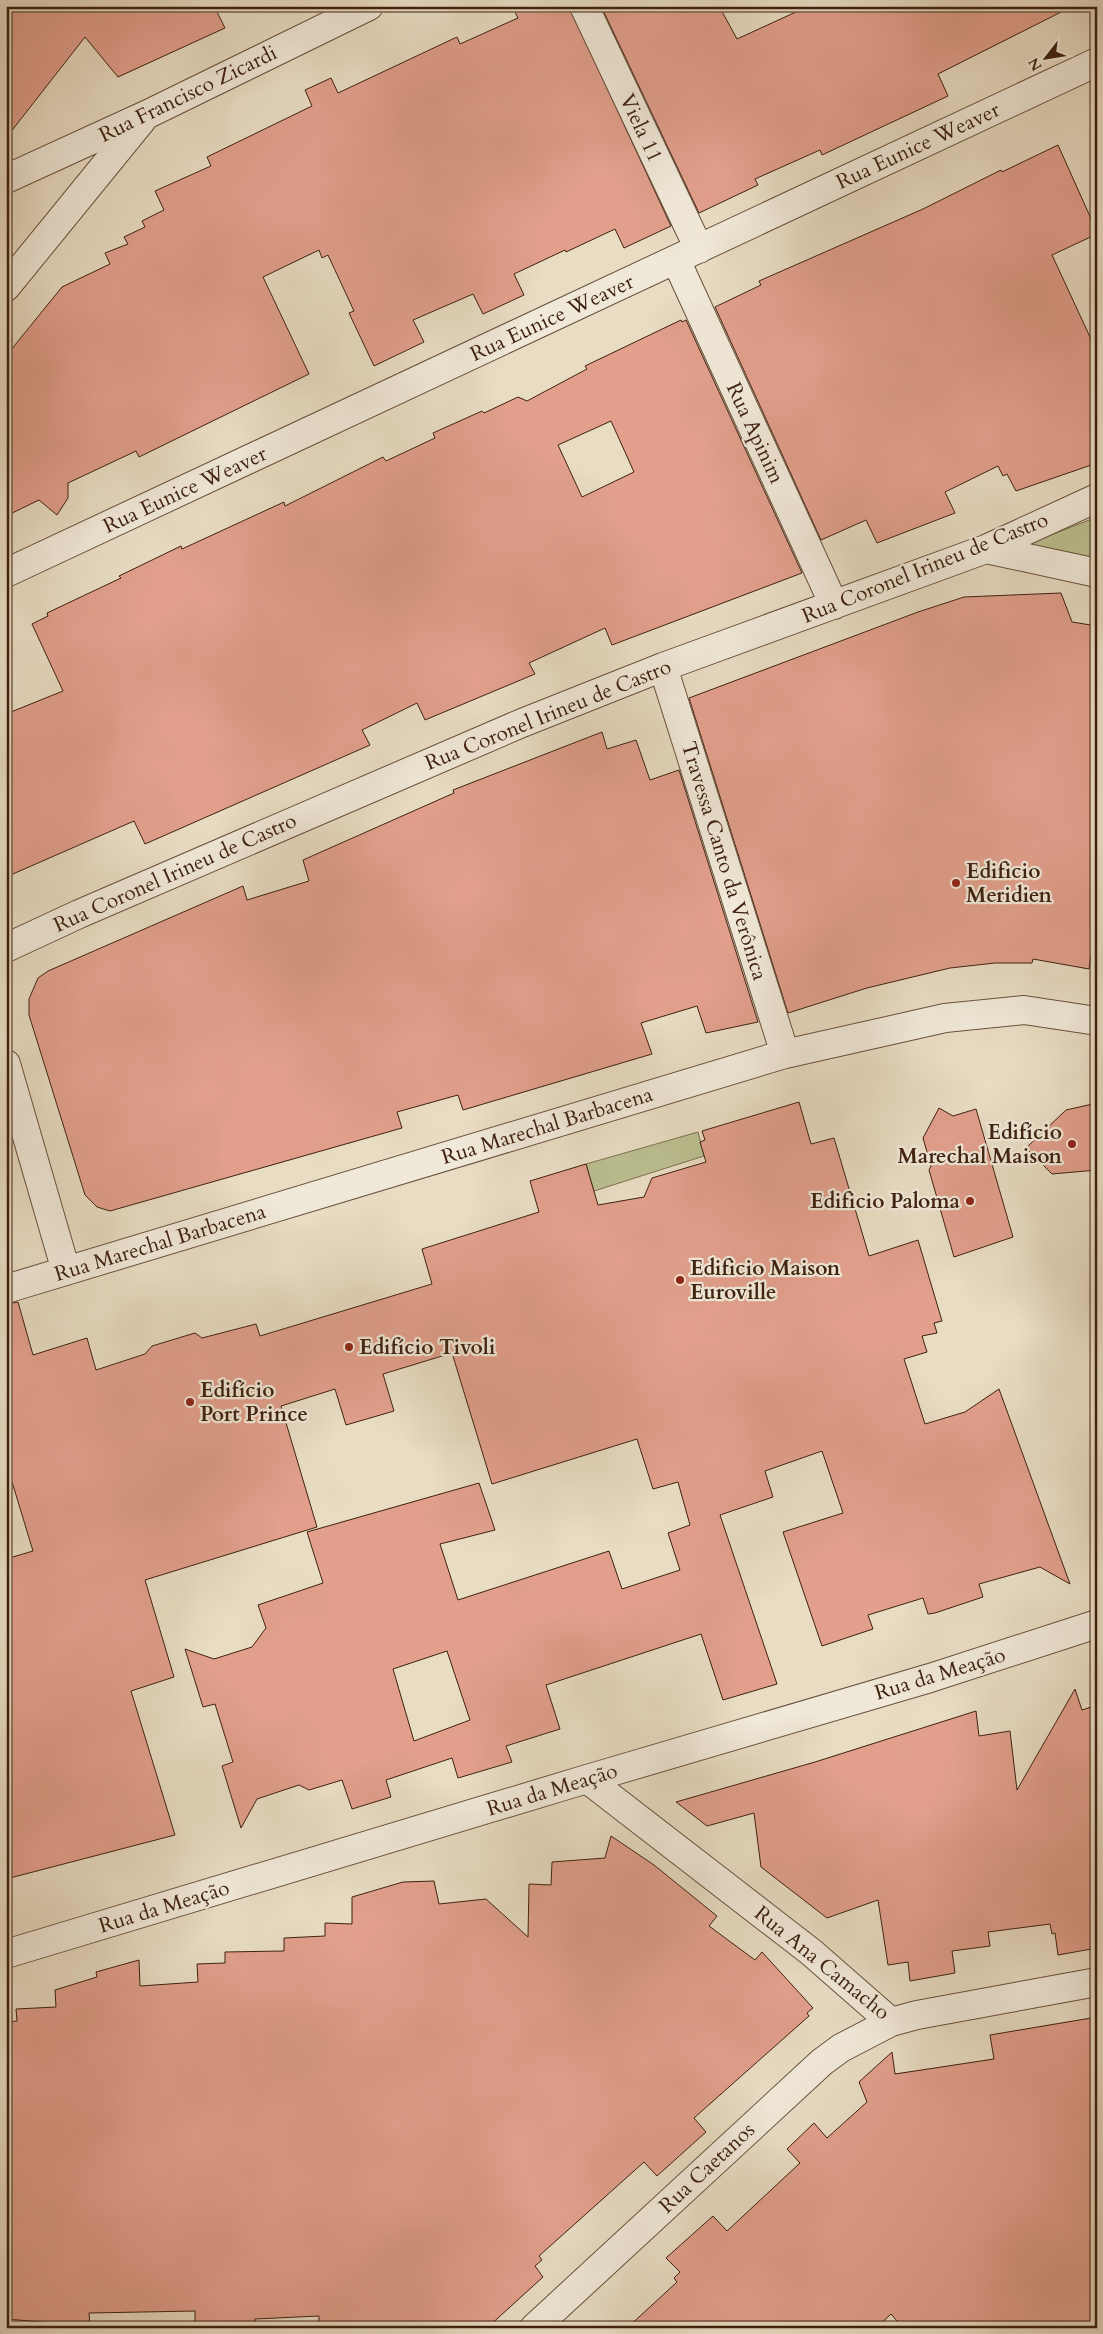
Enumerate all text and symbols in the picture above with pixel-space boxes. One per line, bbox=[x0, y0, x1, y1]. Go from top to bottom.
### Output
north arrow bbox=[1020, 32, 1070, 82]
street label: Rua Francisco Zicardi bbox=[94, 38, 282, 150]
text: N bbox=[1024, 54, 1047, 75]
street label: Viela 11 bbox=[613, 89, 669, 167]
street label: Rua Eunice Weaver bbox=[831, 95, 1005, 197]
street label: Rua Eunice Weaver bbox=[465, 267, 639, 369]
street label: Rua Apinim bbox=[719, 378, 791, 488]
street label: Rua Eunice Weaver bbox=[98, 439, 272, 541]
street label: Rua Coronel Irineu de Castro bbox=[798, 505, 1052, 631]
street label: Rua Coronel Irineu de Castro bbox=[421, 652, 675, 778]
street label: Travessa Canto da Verônica bbox=[674, 738, 774, 984]
street label: Rua Coronel Irineu de Castro bbox=[49, 806, 301, 940]
place label: Edificio Meridien bbox=[966, 857, 1052, 910]
marker: Edificio Meridien bbox=[950, 877, 962, 889]
street label: Rua Marechal Barbacena bbox=[438, 1080, 656, 1172]
place label: Edifício Marechal Maison bbox=[897, 1118, 1062, 1171]
marker: Edifício Marechal Maison bbox=[1066, 1138, 1078, 1150]
place label: Edificio Paloma bbox=[810, 1187, 961, 1216]
marker: Edificio Paloma bbox=[964, 1195, 976, 1207]
street label: Rua Marechal Barbacena bbox=[51, 1197, 269, 1289]
place label: Edificio Maison Euroville bbox=[690, 1254, 841, 1307]
marker: Edificio Maison Euroville bbox=[674, 1274, 686, 1286]
place label: Edifício Tivoli bbox=[359, 1333, 496, 1362]
marker: Edifício Tivoli bbox=[343, 1341, 355, 1353]
place label: Edifício Port Prince bbox=[200, 1376, 308, 1429]
marker: Edifício Port Prince bbox=[184, 1396, 196, 1408]
street label: Rua da Meação bbox=[871, 1640, 1009, 1708]
street label: Rua da Meação bbox=[483, 1756, 621, 1824]
street label: Rua da Meação bbox=[95, 1873, 233, 1941]
street label: Rua Ana Camacho bbox=[748, 1899, 896, 2027]
street label: Rua Caetanos bbox=[653, 2116, 761, 2220]

